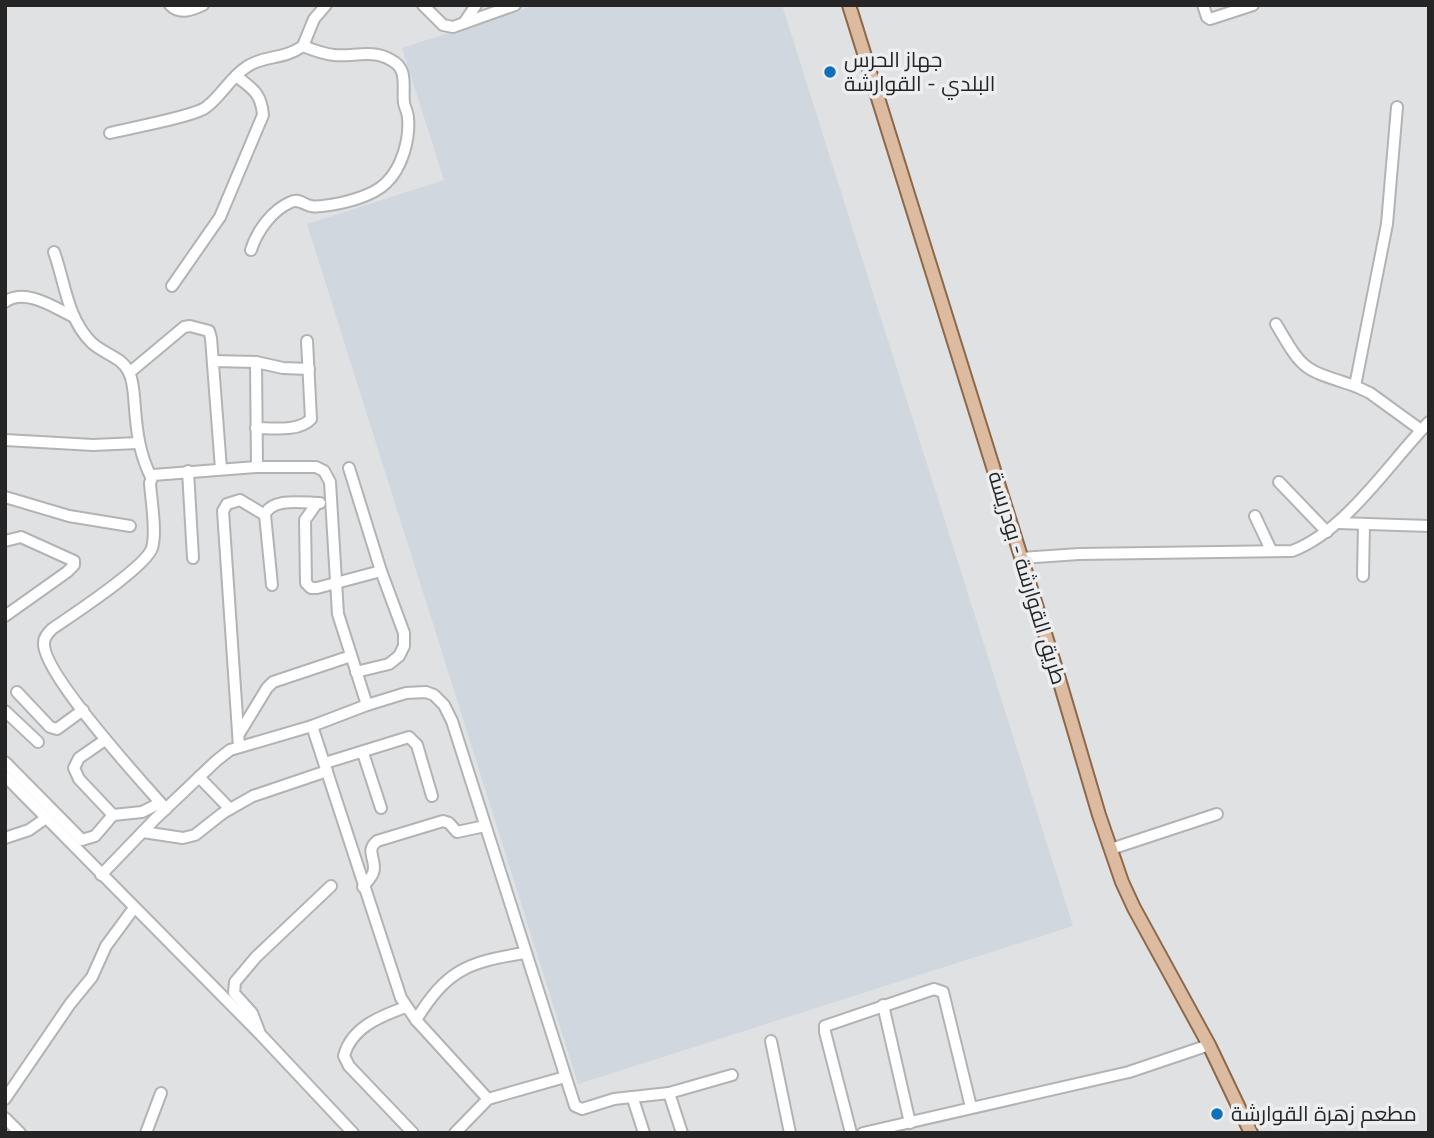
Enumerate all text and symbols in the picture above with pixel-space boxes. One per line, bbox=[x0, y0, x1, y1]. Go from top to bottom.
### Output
place label: جهاز الحرس البلدي - القوارشة bbox=[844, 46, 995, 100]
marker: جهاز الحرس البلدي - القوارشة bbox=[822, 64, 838, 80]
street label: طريق القوارشة - بودريسة bbox=[981, 468, 1073, 688]
place label: مطعم زهرة القوارشة bbox=[1231, 1100, 1417, 1128]
marker: مطعم زهرة القوارشة bbox=[1209, 1106, 1225, 1122]

